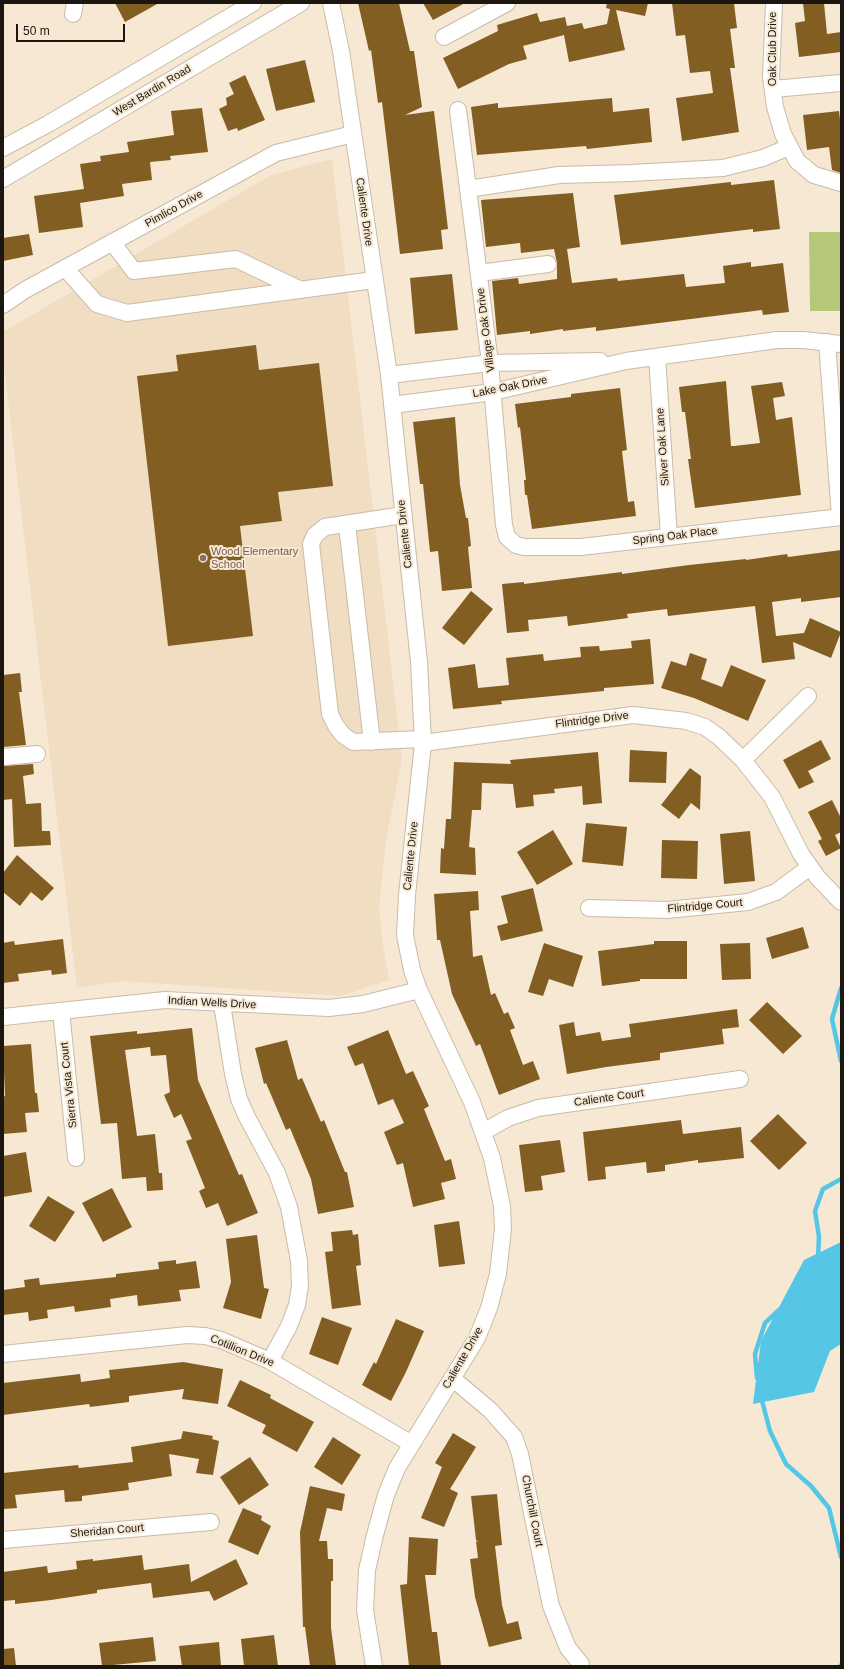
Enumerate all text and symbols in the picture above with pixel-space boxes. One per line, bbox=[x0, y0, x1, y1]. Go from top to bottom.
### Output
street label: Oak Club Drive bbox=[766, 12, 780, 86]
scale bar bbox=[18, 16, 127, 42]
text: 50 m bbox=[23, 24, 50, 38]
street label: West Bardin Road bbox=[110, 62, 194, 120]
street label: Caliente Drive bbox=[353, 177, 375, 247]
street label: Pimlico Drive bbox=[143, 188, 205, 230]
street label: Village Oak Drive bbox=[474, 287, 498, 373]
street label: Lake Oak Drive bbox=[472, 373, 548, 401]
street label: Silver Oak Lane bbox=[654, 408, 672, 486]
street label: Caliente Drive bbox=[395, 499, 415, 569]
street label: Spring Oak Place bbox=[632, 524, 718, 548]
place label: Wood Elementary School bbox=[211, 545, 298, 571]
marker: Wood Elementary School bbox=[198, 553, 208, 563]
street label: Flintridge Drive bbox=[554, 709, 630, 731]
street label: Caliente Drive bbox=[401, 821, 421, 891]
street label: Flintridge Court bbox=[667, 896, 743, 916]
street label: Indian Wells Drive bbox=[167, 994, 257, 1012]
street label: Sierra Vista Court bbox=[58, 1041, 80, 1129]
street label: Caliente Court bbox=[573, 1087, 645, 1109]
street label: Caliente Drive bbox=[440, 1325, 486, 1391]
street label: Cotillion Drive bbox=[208, 1332, 276, 1370]
street label: Churchill Court bbox=[519, 1474, 545, 1548]
street label: Sheridan Court bbox=[70, 1521, 144, 1541]

